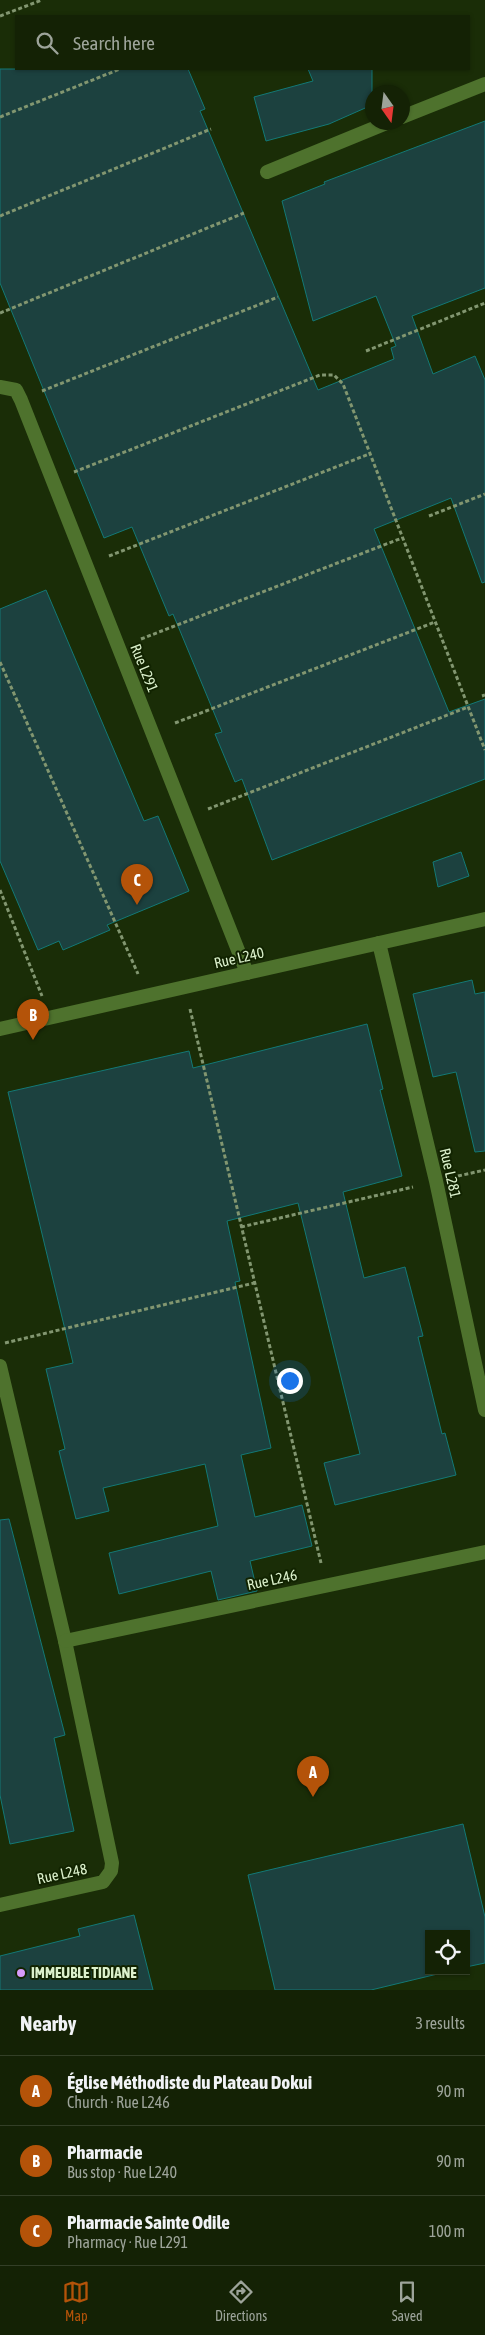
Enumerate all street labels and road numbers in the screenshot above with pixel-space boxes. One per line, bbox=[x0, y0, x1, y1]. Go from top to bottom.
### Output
street label: Rue L291 bbox=[127, 641, 162, 694]
street label: Rue L240 bbox=[212, 944, 265, 971]
street label: Rue L281 bbox=[437, 1146, 464, 1199]
street label: Rue L246 bbox=[245, 1566, 298, 1593]
street label: Rue L248 bbox=[35, 1860, 88, 1887]

